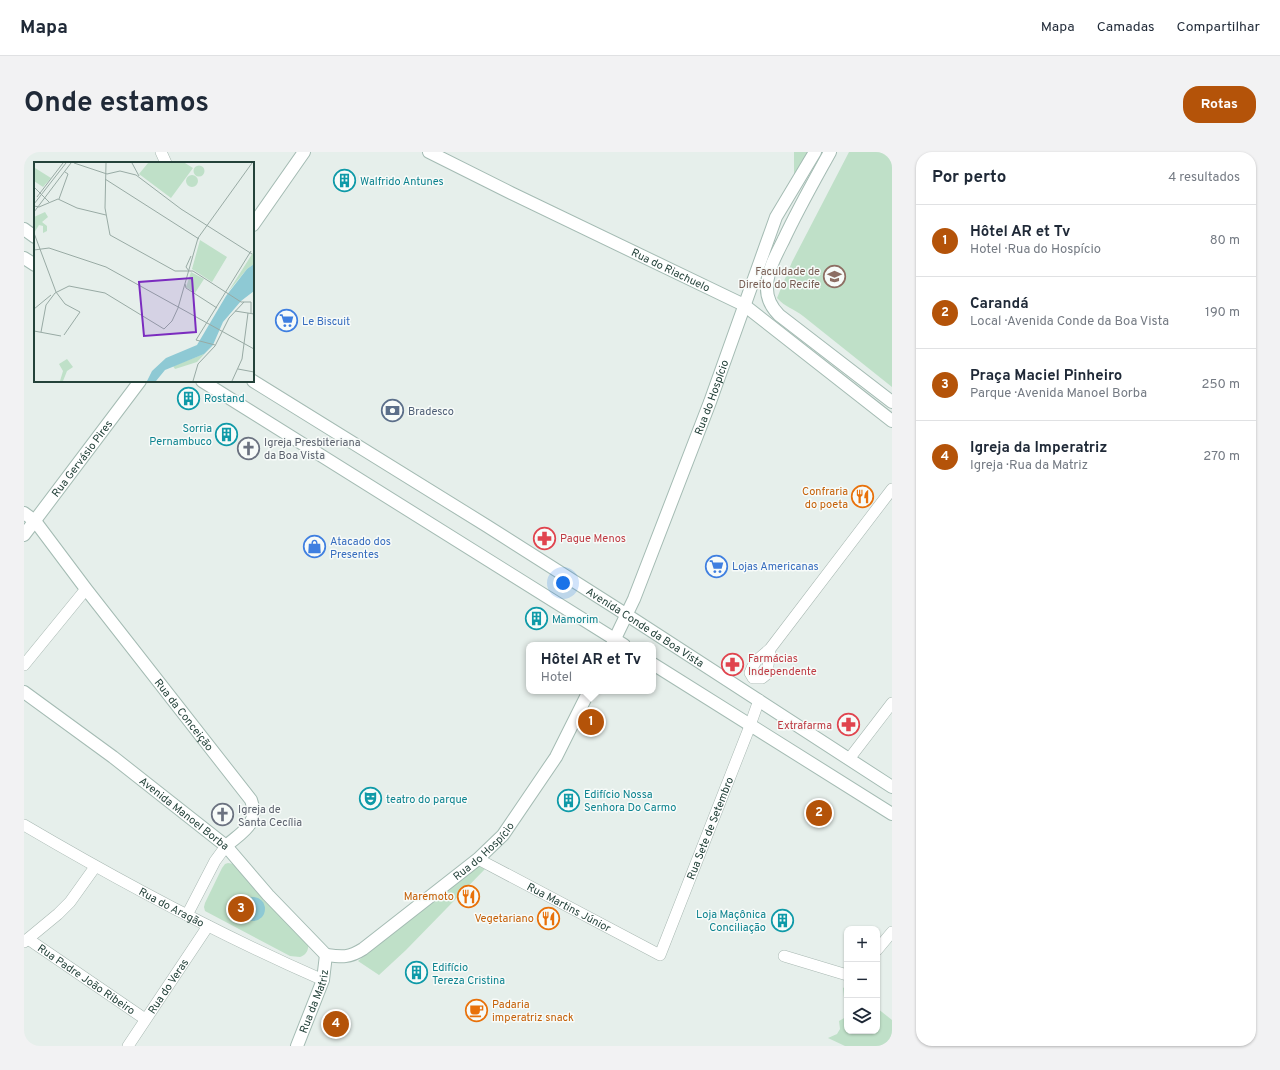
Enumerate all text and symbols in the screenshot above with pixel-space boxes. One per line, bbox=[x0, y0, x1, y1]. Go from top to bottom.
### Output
text: Mapa bbox=[20, 16, 68, 40]
text: Mapa bbox=[1041, 19, 1075, 36]
text: Camadas bbox=[1097, 19, 1155, 36]
text: Compartilhar bbox=[1177, 19, 1260, 36]
text: Onde estamos bbox=[24, 86, 209, 122]
button: Rotas bbox=[1183, 86, 1256, 123]
inset map bbox=[34, 162, 254, 382]
text: Por perto bbox=[932, 167, 1006, 189]
building icon: Walfrido Antunes bbox=[331, 168, 357, 194]
text: 4 resultados bbox=[1168, 170, 1240, 186]
place label: Walfrido Antunes bbox=[360, 175, 444, 189]
text: Hôtel AR et Tv bbox=[970, 223, 1070, 242]
text: 1 bbox=[942, 233, 948, 249]
text: 80 m bbox=[1210, 233, 1240, 249]
text: Hotel · Rua do Hospício bbox=[970, 242, 1101, 258]
street label: Rua do Riachuelo bbox=[629, 246, 712, 296]
school or university icon: Faculdade de Direito do Recife bbox=[822, 264, 848, 290]
place label: Faculdade de Direito do Recife bbox=[739, 265, 820, 292]
text: Carandá bbox=[970, 295, 1029, 314]
text: 2 bbox=[941, 305, 949, 321]
text: 190 m bbox=[1205, 305, 1240, 321]
supermarket icon: Le Biscuit bbox=[273, 308, 299, 334]
text: Local · Avenida Conde da Boa Vista bbox=[970, 314, 1169, 330]
place label: Le Biscuit bbox=[302, 315, 350, 329]
street label: Rua do Hospício bbox=[692, 358, 732, 437]
text: Praça Maciel Pinheiro bbox=[970, 367, 1122, 386]
text: 3 bbox=[941, 377, 949, 393]
text: 250 m bbox=[1202, 377, 1240, 393]
building icon: Rostand bbox=[175, 385, 201, 411]
text: Parque · Avenida Manoel Borba bbox=[970, 386, 1147, 402]
place label: Rostand bbox=[204, 392, 245, 406]
bank icon: Bradesco bbox=[379, 398, 405, 424]
place label: Bradesco bbox=[408, 405, 454, 419]
street label: Rua Gervásio Pires bbox=[49, 418, 116, 500]
building icon: Sorria Pernambuco bbox=[214, 421, 240, 447]
place label: Sorria Pernambuco bbox=[149, 422, 212, 449]
church icon: Igreja Presbiteriana da Boa Vista bbox=[235, 435, 261, 461]
place label: Igreja Presbiteriana da Boa Vista bbox=[264, 436, 361, 463]
text: Igreja da Imperatriz bbox=[970, 439, 1107, 458]
text: 4 bbox=[941, 449, 949, 465]
text: 270 m bbox=[1203, 449, 1240, 465]
text: Igreja · Rua da Matriz bbox=[970, 458, 1088, 474]
restaurant icon: Confraria do poeta bbox=[850, 484, 876, 510]
place label: Confraria do poeta bbox=[802, 485, 848, 512]
pharmacy icon: Pague Menos bbox=[532, 525, 558, 551]
place label: Pague Menos bbox=[560, 532, 626, 546]
shop icon: Atacado dos Presentes bbox=[301, 534, 327, 560]
place label: Atacado dos Presentes bbox=[330, 535, 391, 562]
supermarket icon: Lojas Americanas bbox=[703, 553, 729, 579]
place label: Lojas Americanas bbox=[732, 560, 819, 574]
your location bbox=[553, 573, 573, 593]
street label: Avenida Conde da Boa Vista bbox=[583, 585, 706, 671]
building icon: Mamorim bbox=[524, 606, 550, 632]
place label: Mamorim bbox=[552, 613, 598, 627]
popup bbox=[526, 642, 656, 694]
text: Hôtel AR et Tv bbox=[541, 651, 641, 670]
pharmacy icon: Farmácias Independente bbox=[719, 651, 745, 677]
place label: Farmácias Independente bbox=[748, 652, 817, 679]
text: Hotel bbox=[541, 670, 572, 686]
street label: Rua da Conceição bbox=[151, 676, 216, 754]
pin: 1 bbox=[578, 707, 604, 737]
pharmacy icon: Extrafarma bbox=[835, 712, 861, 738]
place label: Extrafarma bbox=[777, 719, 832, 733]
street label: Avenida Manoel Borba bbox=[136, 774, 232, 854]
street label: Rua Sete de Setembro bbox=[684, 775, 737, 882]
theatre icon: teatro do parque bbox=[358, 786, 384, 812]
building icon: Edifício Nossa Senhora Do Carmo bbox=[555, 787, 581, 813]
place label: Edifício Nossa Senhora Do Carmo bbox=[584, 788, 677, 815]
place label: teatro do parque bbox=[386, 793, 468, 807]
pin: 2 bbox=[806, 798, 832, 828]
church icon: Igreja de Santa Cecília bbox=[210, 802, 236, 828]
place label: Igreja de Santa Cecília bbox=[238, 803, 302, 830]
street label: Rua do Hospício bbox=[451, 820, 518, 884]
street label: Rua Martins Júnior bbox=[524, 880, 614, 936]
restaurant icon: Maremoto bbox=[456, 883, 482, 909]
street label: Rua do Aragão bbox=[136, 885, 206, 931]
place label: Maremoto bbox=[404, 890, 454, 904]
pin: 3 bbox=[228, 894, 254, 924]
restaurant icon: Vegetariano bbox=[536, 905, 562, 931]
building icon: Loja Maçônica Conciliação bbox=[769, 907, 795, 933]
place label: Loja Maçônica Conciliação bbox=[696, 908, 766, 935]
place label: Vegetariano bbox=[474, 912, 534, 926]
map controls bbox=[844, 926, 880, 1034]
button: + bbox=[844, 926, 880, 962]
street label: Rua Padre João Ribeiro bbox=[35, 942, 138, 1018]
street label: Rua do Veras bbox=[145, 956, 192, 1017]
building icon: Edifício Tereza Cristina bbox=[403, 960, 429, 986]
place label: Edifício Tereza Cristina bbox=[432, 961, 505, 988]
button: − bbox=[844, 962, 880, 998]
street label: Rua da Matriz bbox=[297, 969, 332, 1035]
cafe icon: Padaria imperatriz snack bbox=[463, 997, 489, 1023]
place label: Padaria imperatriz snack bbox=[492, 998, 574, 1025]
button: layers bbox=[844, 998, 880, 1034]
pin: 4 bbox=[323, 1009, 349, 1039]

